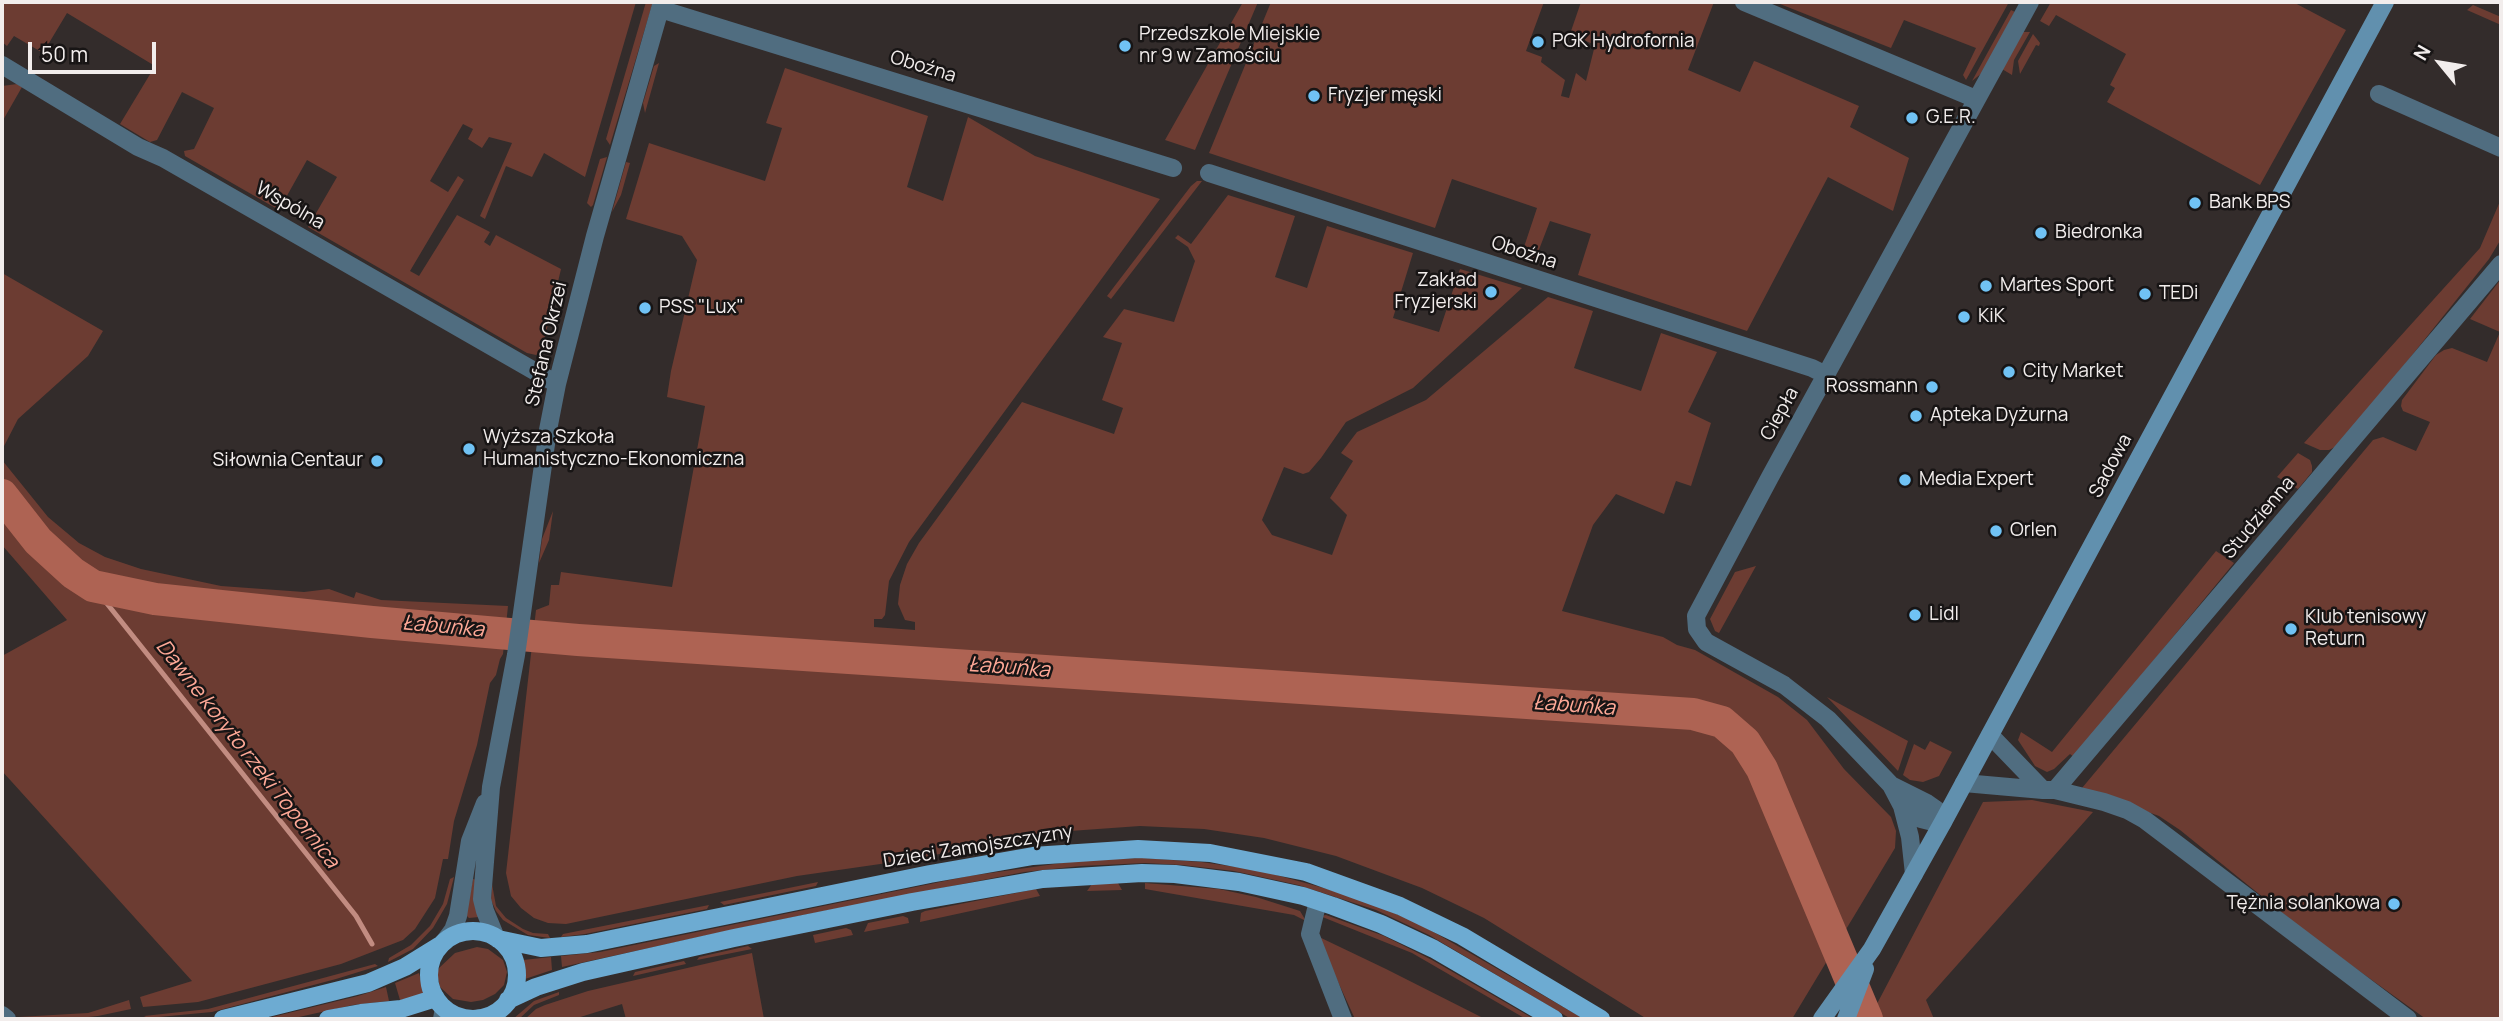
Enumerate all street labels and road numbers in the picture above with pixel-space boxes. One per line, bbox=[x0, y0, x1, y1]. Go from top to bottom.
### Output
street label: Oboźna bbox=[887, 46, 959, 88]
street label: Wspólna bbox=[251, 177, 329, 235]
street label: Oboźna bbox=[1488, 232, 1560, 274]
street label: Stefana Okrzei bbox=[522, 279, 572, 409]
street label: Ciepła bbox=[1756, 383, 1804, 445]
street label: Sadowa bbox=[2085, 430, 2137, 502]
street label: Studzienna bbox=[2218, 472, 2300, 564]
street label: Dzieci Zamojszczyzny bbox=[882, 821, 1074, 873]

